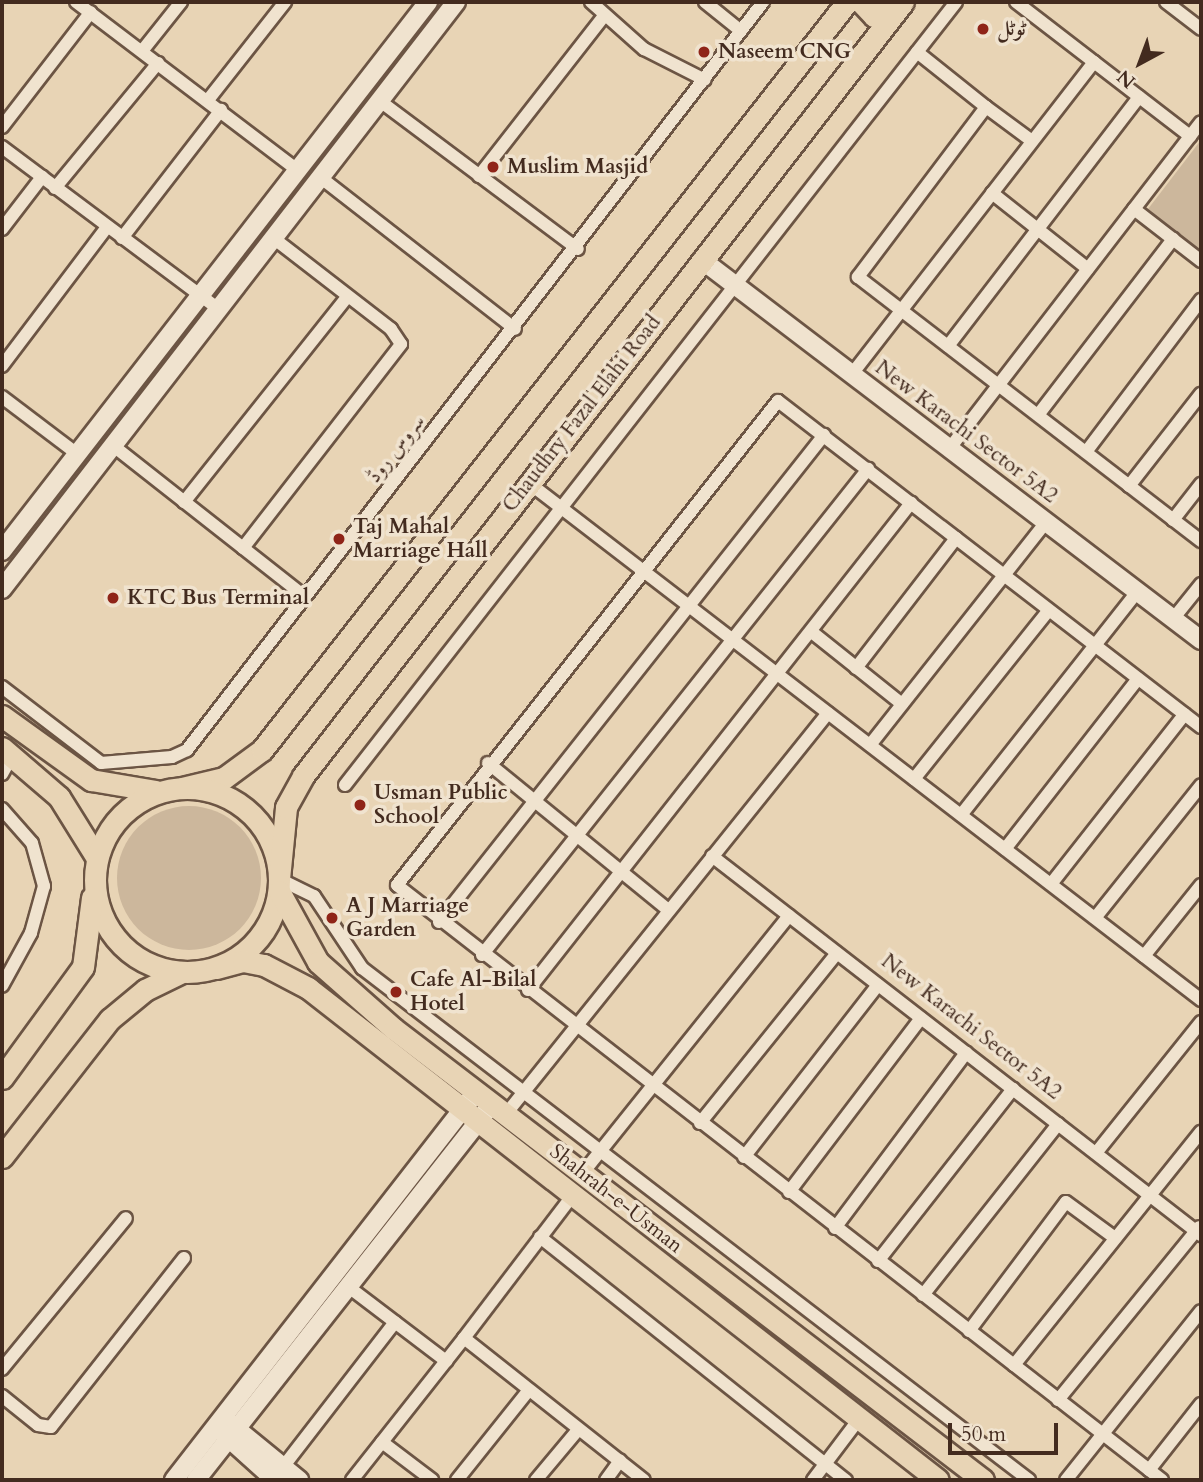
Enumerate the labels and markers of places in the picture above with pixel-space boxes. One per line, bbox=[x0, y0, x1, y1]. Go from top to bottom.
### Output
place label: ٹوٹل bbox=[997, 16, 1026, 42]
marker: ٹوٹل bbox=[975, 21, 991, 37]
place label: Naseem CNG bbox=[718, 39, 851, 65]
marker: Naseem CNG bbox=[696, 44, 712, 60]
place label: Muslim Masjid bbox=[507, 154, 648, 180]
marker: Muslim Masjid bbox=[485, 159, 501, 175]
place label: Taj Mahal Marriage Hall bbox=[353, 514, 488, 564]
marker: Taj Mahal Marriage Hall bbox=[331, 531, 347, 547]
place label: KTC Bus Terminal bbox=[127, 585, 309, 611]
marker: KTC Bus Terminal bbox=[105, 590, 121, 606]
place label: Usman Public School bbox=[374, 780, 508, 830]
marker: Usman Public School bbox=[352, 797, 368, 813]
place label: A J Marriage Garden bbox=[346, 893, 469, 943]
marker: A J Marriage Garden bbox=[324, 910, 340, 926]
place label: Cafe Al-Bilal Hotel bbox=[410, 967, 536, 1017]
marker: Cafe Al-Bilal Hotel bbox=[388, 984, 404, 1000]

